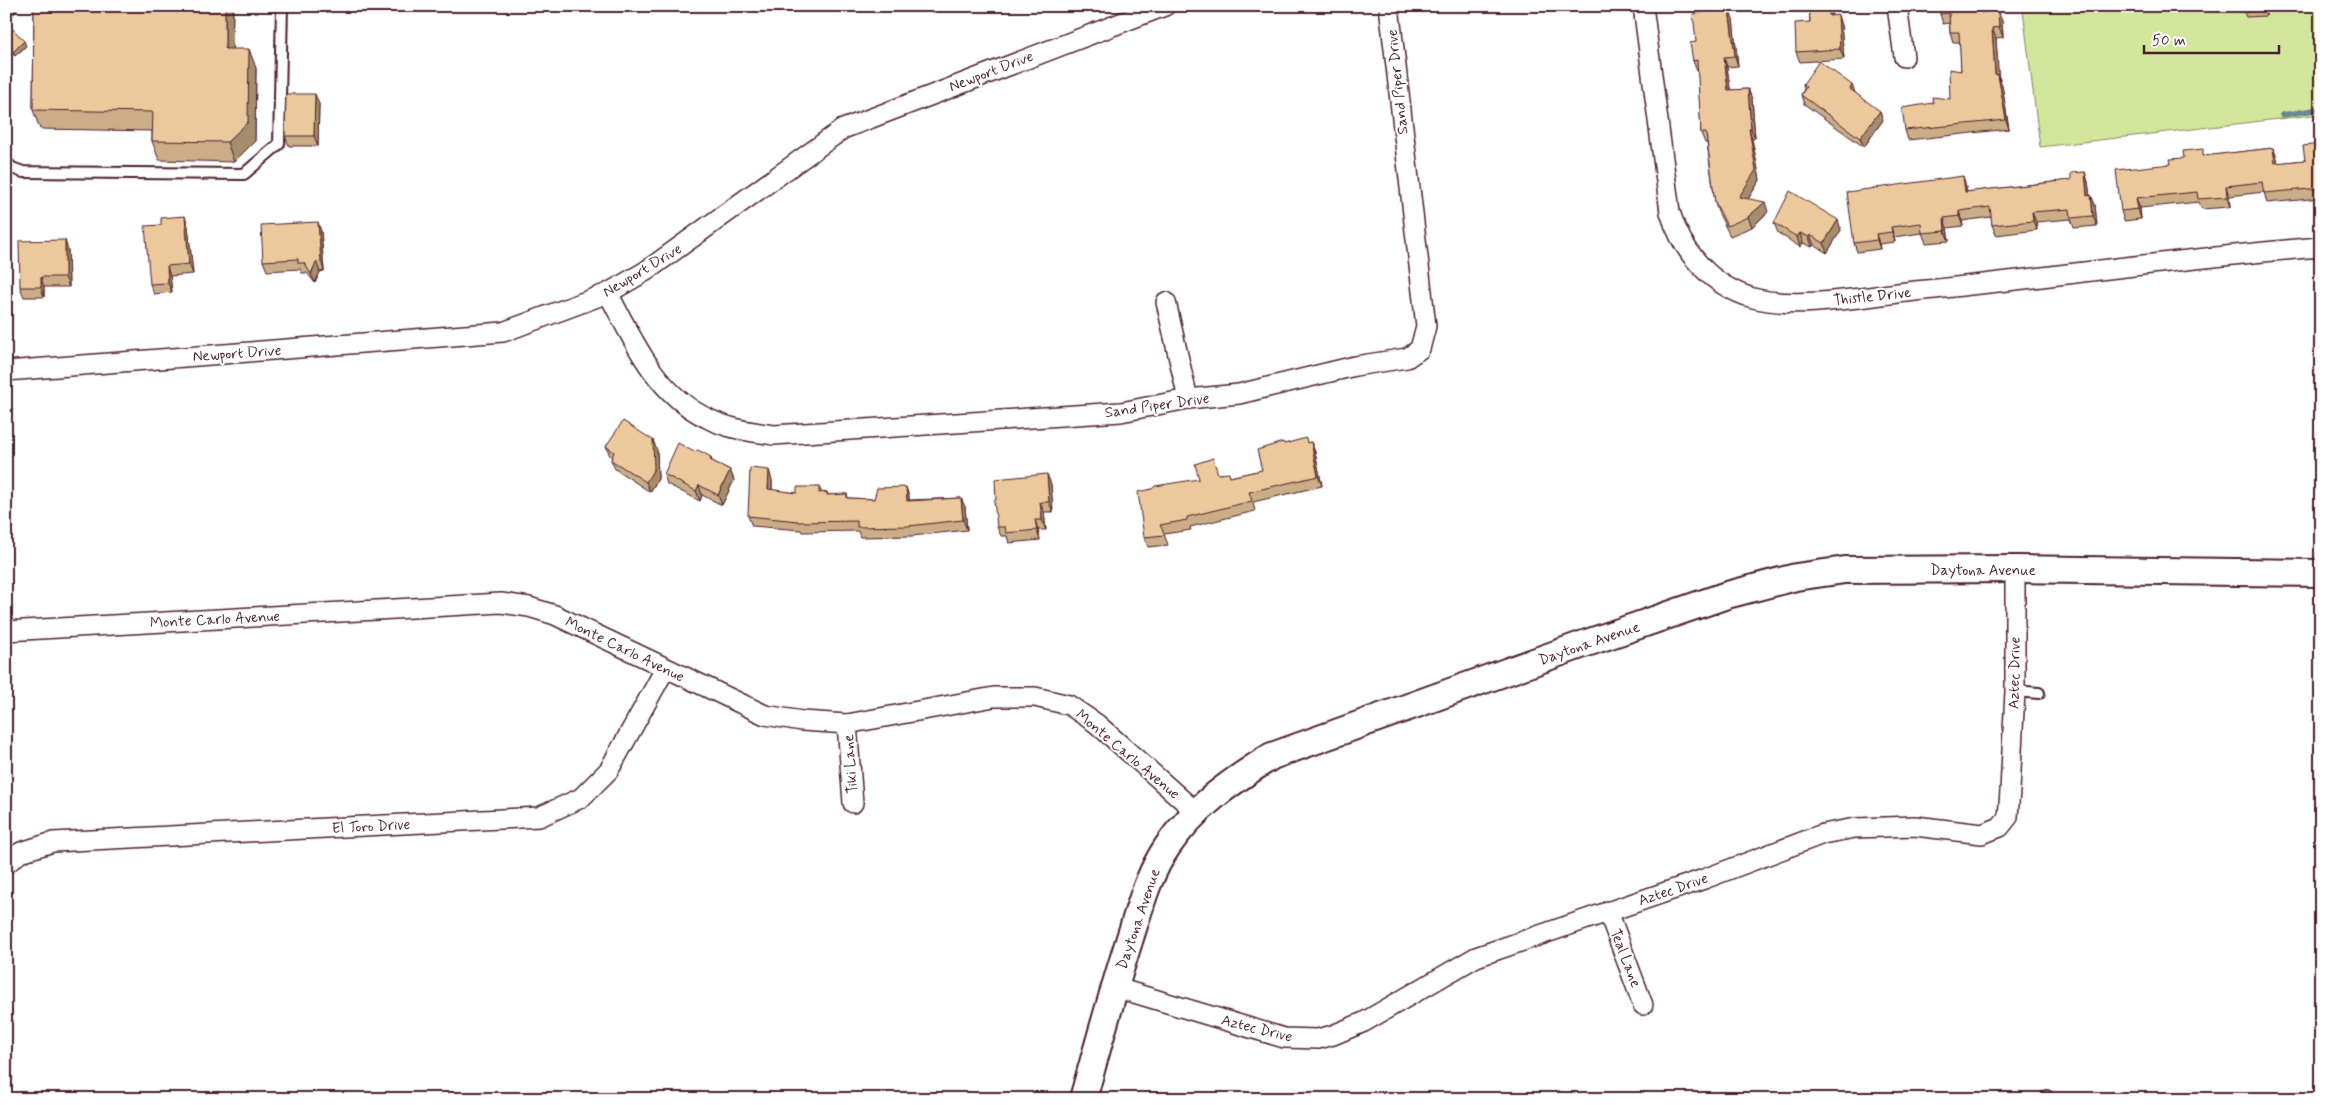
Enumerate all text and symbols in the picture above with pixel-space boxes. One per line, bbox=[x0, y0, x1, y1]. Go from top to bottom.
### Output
scale bar bbox=[2144, 22, 2280, 54]
street label: Sand Piper Drive bbox=[1383, 28, 1413, 135]
text: 50 m bbox=[2152, 31, 2186, 51]
street label: Newport Drive bbox=[946, 47, 1037, 97]
street label: Newport Drive bbox=[599, 239, 686, 302]
street label: Thistle Drive bbox=[1832, 283, 1912, 311]
street label: Newport Drive bbox=[192, 341, 282, 367]
street label: Sand Piper Drive bbox=[1103, 389, 1211, 423]
street label: Daytona Avenue bbox=[1930, 561, 2036, 581]
street label: Monte Carlo Avenue bbox=[149, 607, 281, 633]
street label: Monte Carlo Avenue bbox=[562, 612, 688, 688]
street label: Daytona Avenue bbox=[1536, 617, 1643, 671]
street label: Aztec Drive bbox=[2004, 636, 2026, 709]
street label: Monte Carlo Avenue bbox=[1071, 705, 1184, 804]
street label: Tiki Lane bbox=[839, 734, 863, 794]
street label: El Toro Drive bbox=[331, 815, 411, 839]
street label: Daytona Avenue bbox=[1112, 866, 1166, 973]
street label: Aztec Drive bbox=[1636, 869, 1711, 911]
street label: Teal Lane bbox=[1605, 926, 1645, 991]
street label: Aztec Drive bbox=[1219, 1010, 1295, 1048]

